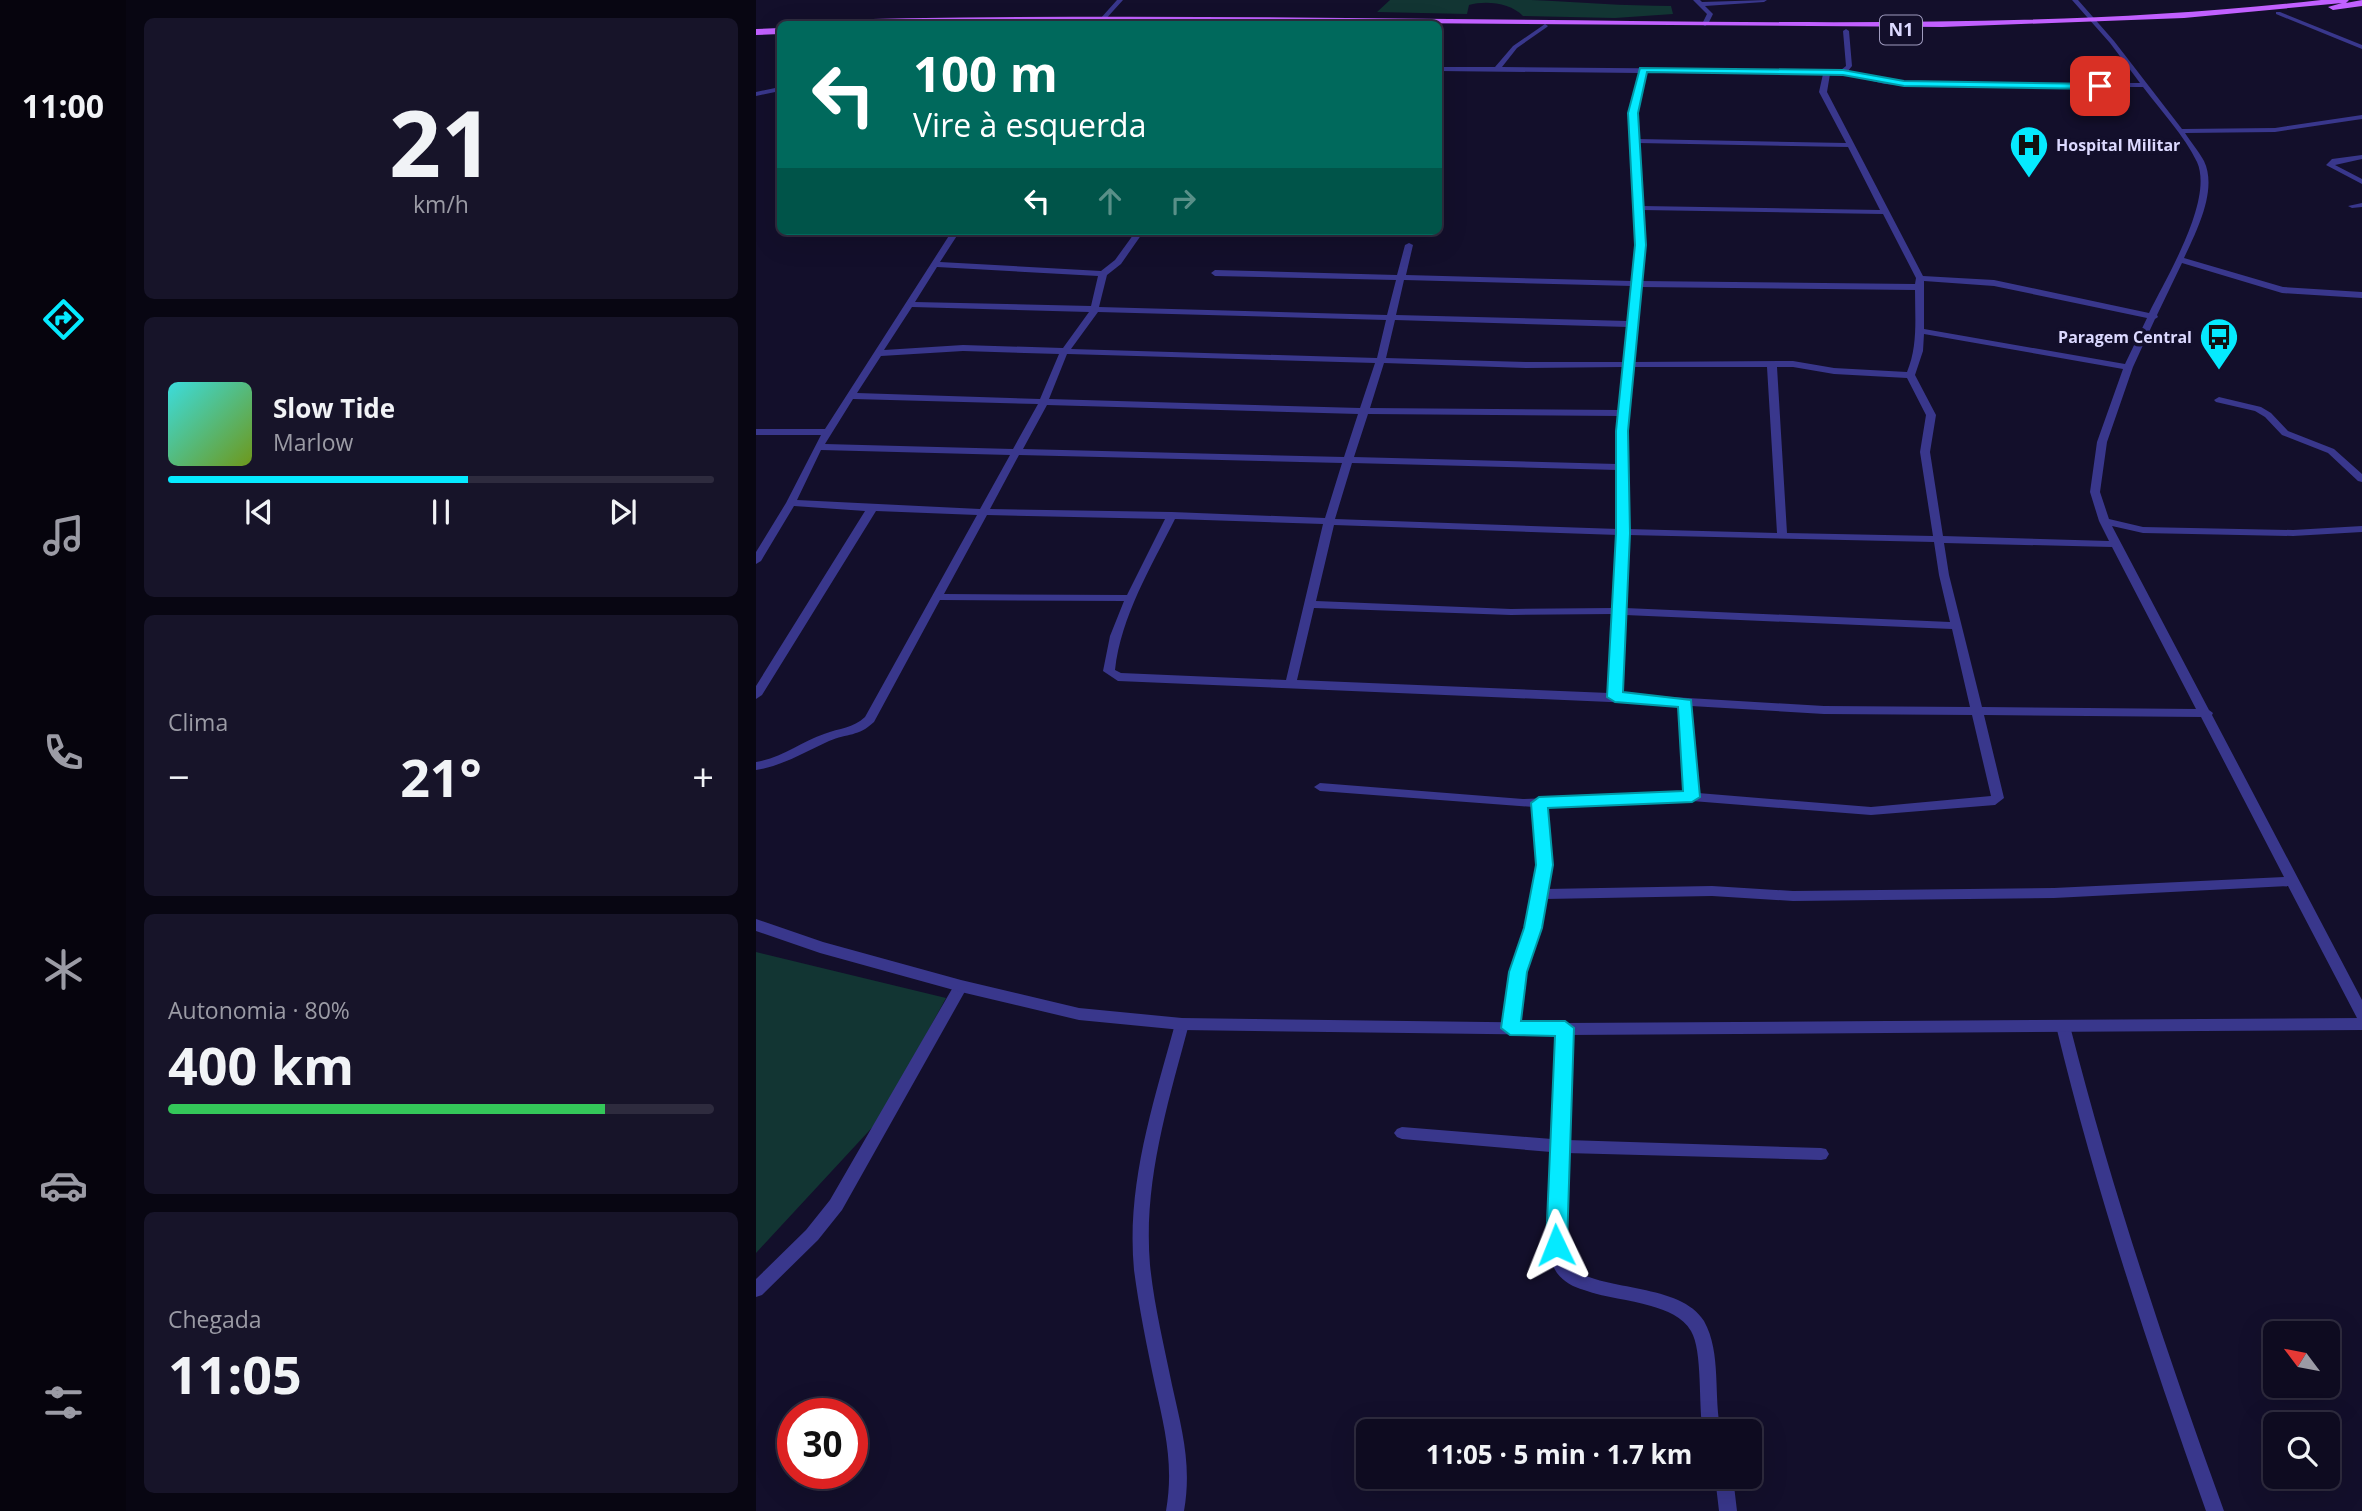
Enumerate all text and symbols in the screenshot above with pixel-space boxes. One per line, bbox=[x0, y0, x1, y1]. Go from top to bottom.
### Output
road number: N1 bbox=[1880, 15, 1922, 44]
text: 100 m bbox=[913, 40, 1058, 106]
icon: left bbox=[798, 49, 889, 140]
pin bbox=[2070, 56, 2130, 116]
icon: arrive bbox=[2081, 67, 2119, 105]
text: 21 bbox=[389, 80, 493, 204]
text: 11:00 bbox=[22, 84, 104, 127]
text: Vire à esquerda bbox=[913, 103, 1146, 146]
hospital icon: Hospital Militar bbox=[2008, 124, 2050, 179]
place label: Hospital Militar bbox=[2056, 134, 2180, 156]
icon: left bbox=[1018, 182, 1056, 220]
icon: ahead bbox=[1091, 182, 1129, 220]
icon: right bbox=[1164, 182, 1202, 220]
text: km/h bbox=[413, 188, 469, 220]
icon: directions bbox=[39, 295, 88, 344]
bus stop icon: Paragem Central bbox=[2198, 316, 2240, 371]
place label: Paragem Central bbox=[2058, 326, 2192, 348]
text: Slow Tide bbox=[273, 390, 395, 426]
text: Marlow bbox=[273, 426, 353, 458]
icon: previous bbox=[240, 493, 278, 531]
icon: pause bbox=[422, 493, 460, 531]
icon: next bbox=[604, 493, 642, 531]
icon: music bbox=[39, 511, 88, 560]
text: Clima bbox=[168, 706, 228, 738]
icon: phone bbox=[39, 728, 88, 777]
text: 21° bbox=[400, 741, 482, 812]
text: − bbox=[168, 750, 190, 802]
text: + bbox=[692, 750, 714, 802]
icon: climate bbox=[39, 945, 88, 994]
text: Autonomia · 80% bbox=[168, 994, 350, 1026]
text: 400 km bbox=[168, 1029, 354, 1100]
icon: car bbox=[39, 1161, 88, 1210]
position arrow bbox=[1519, 1208, 1593, 1282]
text: Chegada bbox=[168, 1303, 262, 1335]
north arrow bbox=[2263, 1321, 2340, 1398]
map controls bbox=[2263, 1321, 2340, 1489]
text: 11:05 bbox=[168, 1338, 302, 1409]
icon: filters bbox=[39, 1378, 88, 1427]
speed limit sign: 30 bbox=[777, 1398, 868, 1489]
button: search bbox=[2263, 1412, 2340, 1489]
text: 11:05 · 5 min · 1.7 km bbox=[1426, 1436, 1692, 1472]

